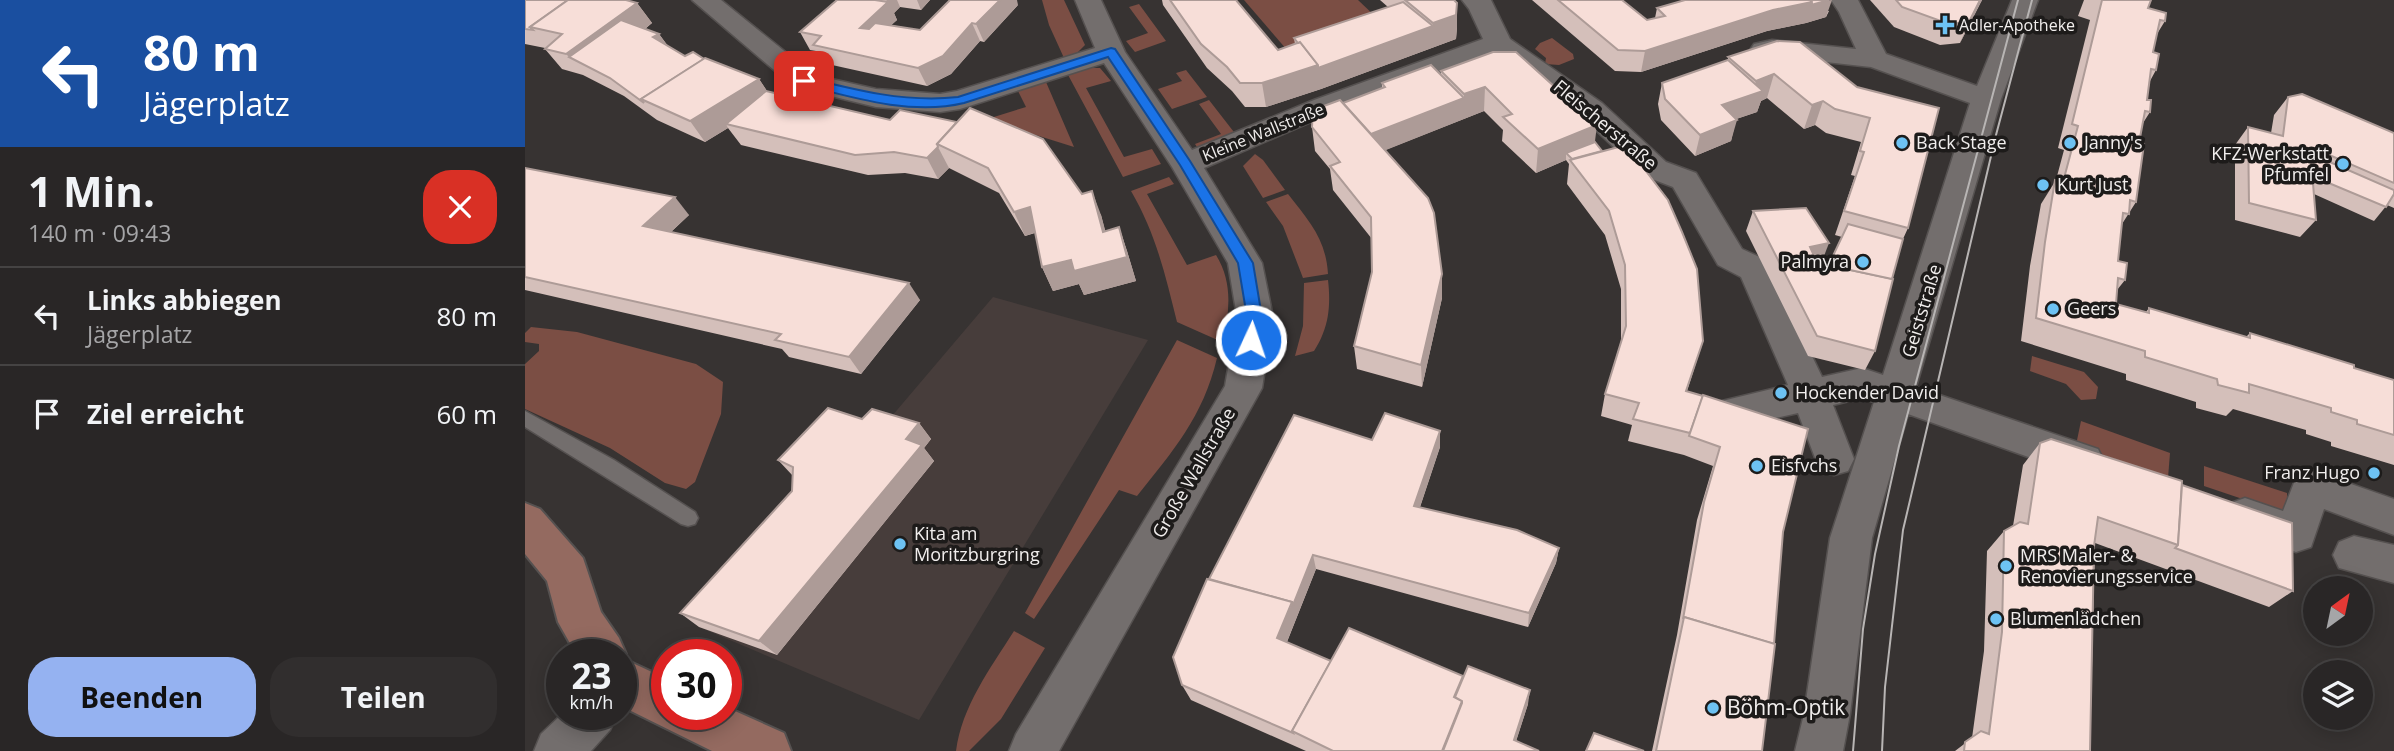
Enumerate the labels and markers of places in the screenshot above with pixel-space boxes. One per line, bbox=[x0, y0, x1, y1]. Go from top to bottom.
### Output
place label: Adler-Apotheke bbox=[1959, 14, 2075, 36]
marker: Adler-Apotheke bbox=[1937, 17, 1953, 33]
pin bbox=[774, 51, 834, 111]
place label: Back Stage bbox=[1916, 130, 2007, 154]
place label: Janny's bbox=[2082, 130, 2142, 154]
marker: Back Stage bbox=[1894, 135, 1910, 151]
marker: Janny's bbox=[2062, 135, 2078, 151]
place label: KFZ-Werkstatt Pfumfel bbox=[2211, 141, 2329, 186]
marker: KFZ-Werkstatt Pfumfel bbox=[2335, 156, 2351, 172]
place label: Kurt Just bbox=[2057, 172, 2128, 196]
marker: Kurt Just bbox=[2035, 177, 2051, 193]
place label: Palmyra bbox=[1781, 249, 1849, 273]
marker: Palmyra bbox=[1855, 254, 1871, 270]
place label: Geers bbox=[2067, 296, 2116, 320]
marker: Geers bbox=[2045, 301, 2061, 317]
place label: Hockender David bbox=[1795, 380, 1939, 404]
marker: Hockender David bbox=[1773, 385, 1789, 401]
place label: Eisfvchs bbox=[1771, 453, 1837, 477]
marker: Eisfvchs bbox=[1749, 458, 1765, 474]
place label: Franz Hugo bbox=[2264, 460, 2360, 484]
marker: Franz Hugo bbox=[2366, 465, 2382, 481]
place label: Kita am Moritzburgring bbox=[914, 521, 1040, 566]
marker: Kita am Moritzburgring bbox=[892, 536, 908, 552]
place label: MRS Maler- & Renovierungsservice bbox=[2020, 543, 2193, 588]
marker: MRS Maler- & Renovierungsservice bbox=[1998, 558, 2014, 574]
place label: Blumenlädchen bbox=[2010, 606, 2141, 630]
marker: Blumenlädchen bbox=[1988, 611, 2004, 627]
place label: Böhm-Optik bbox=[1727, 693, 1845, 721]
marker: Böhm-Optik bbox=[1705, 700, 1721, 716]

